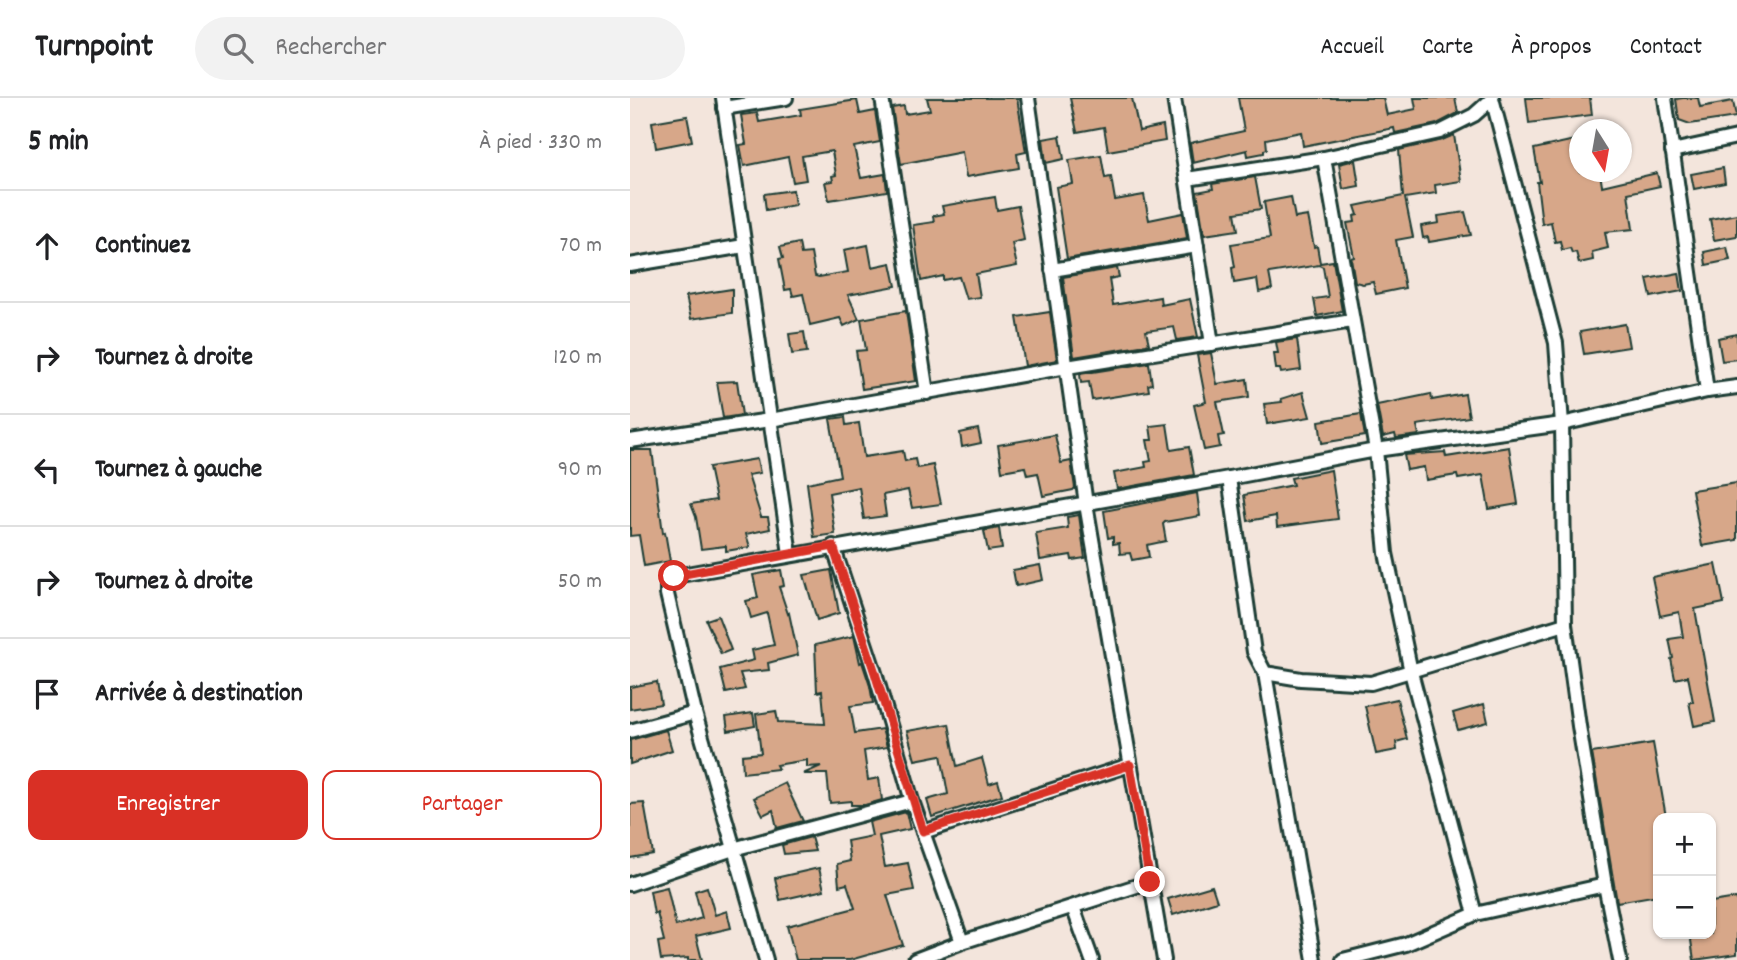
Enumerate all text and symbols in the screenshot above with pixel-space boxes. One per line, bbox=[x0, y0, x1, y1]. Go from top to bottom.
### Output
search box bbox=[195, 17, 685, 80]
text: Turnpoint bbox=[35, 25, 153, 72]
icon: search bbox=[219, 29, 257, 67]
text: Rechercher bbox=[275, 30, 386, 67]
text: Accueil bbox=[1320, 31, 1384, 65]
text: Carte bbox=[1422, 31, 1473, 65]
text: À propos bbox=[1511, 31, 1592, 65]
text: Contact bbox=[1630, 31, 1702, 65]
north arrow bbox=[1569, 119, 1632, 182]
text: 5 min bbox=[28, 122, 89, 165]
text: À pied · 330 m bbox=[479, 127, 602, 160]
icon: ahead bbox=[28, 227, 66, 265]
text: Continuez bbox=[95, 228, 190, 265]
text: 70 m bbox=[560, 230, 602, 263]
icon: right bbox=[28, 339, 66, 377]
text: Tournez à droite bbox=[95, 340, 253, 377]
text: 120 m bbox=[553, 342, 602, 375]
icon: left bbox=[28, 451, 66, 489]
text: Tournez à gauche bbox=[95, 452, 262, 489]
text: 90 m bbox=[558, 454, 602, 487]
route start bbox=[658, 560, 689, 591]
icon: right bbox=[28, 563, 66, 601]
text: Tournez à droite bbox=[95, 564, 253, 601]
text: 50 m bbox=[558, 566, 602, 599]
icon: arrive bbox=[28, 675, 66, 713]
text: Arrivée à destination bbox=[95, 676, 303, 713]
button: Enregistrer bbox=[28, 770, 308, 840]
button: Partager bbox=[322, 770, 602, 840]
map controls bbox=[1653, 813, 1716, 939]
button: + bbox=[1653, 813, 1716, 876]
route end bbox=[1134, 866, 1165, 897]
button: − bbox=[1653, 876, 1716, 939]

